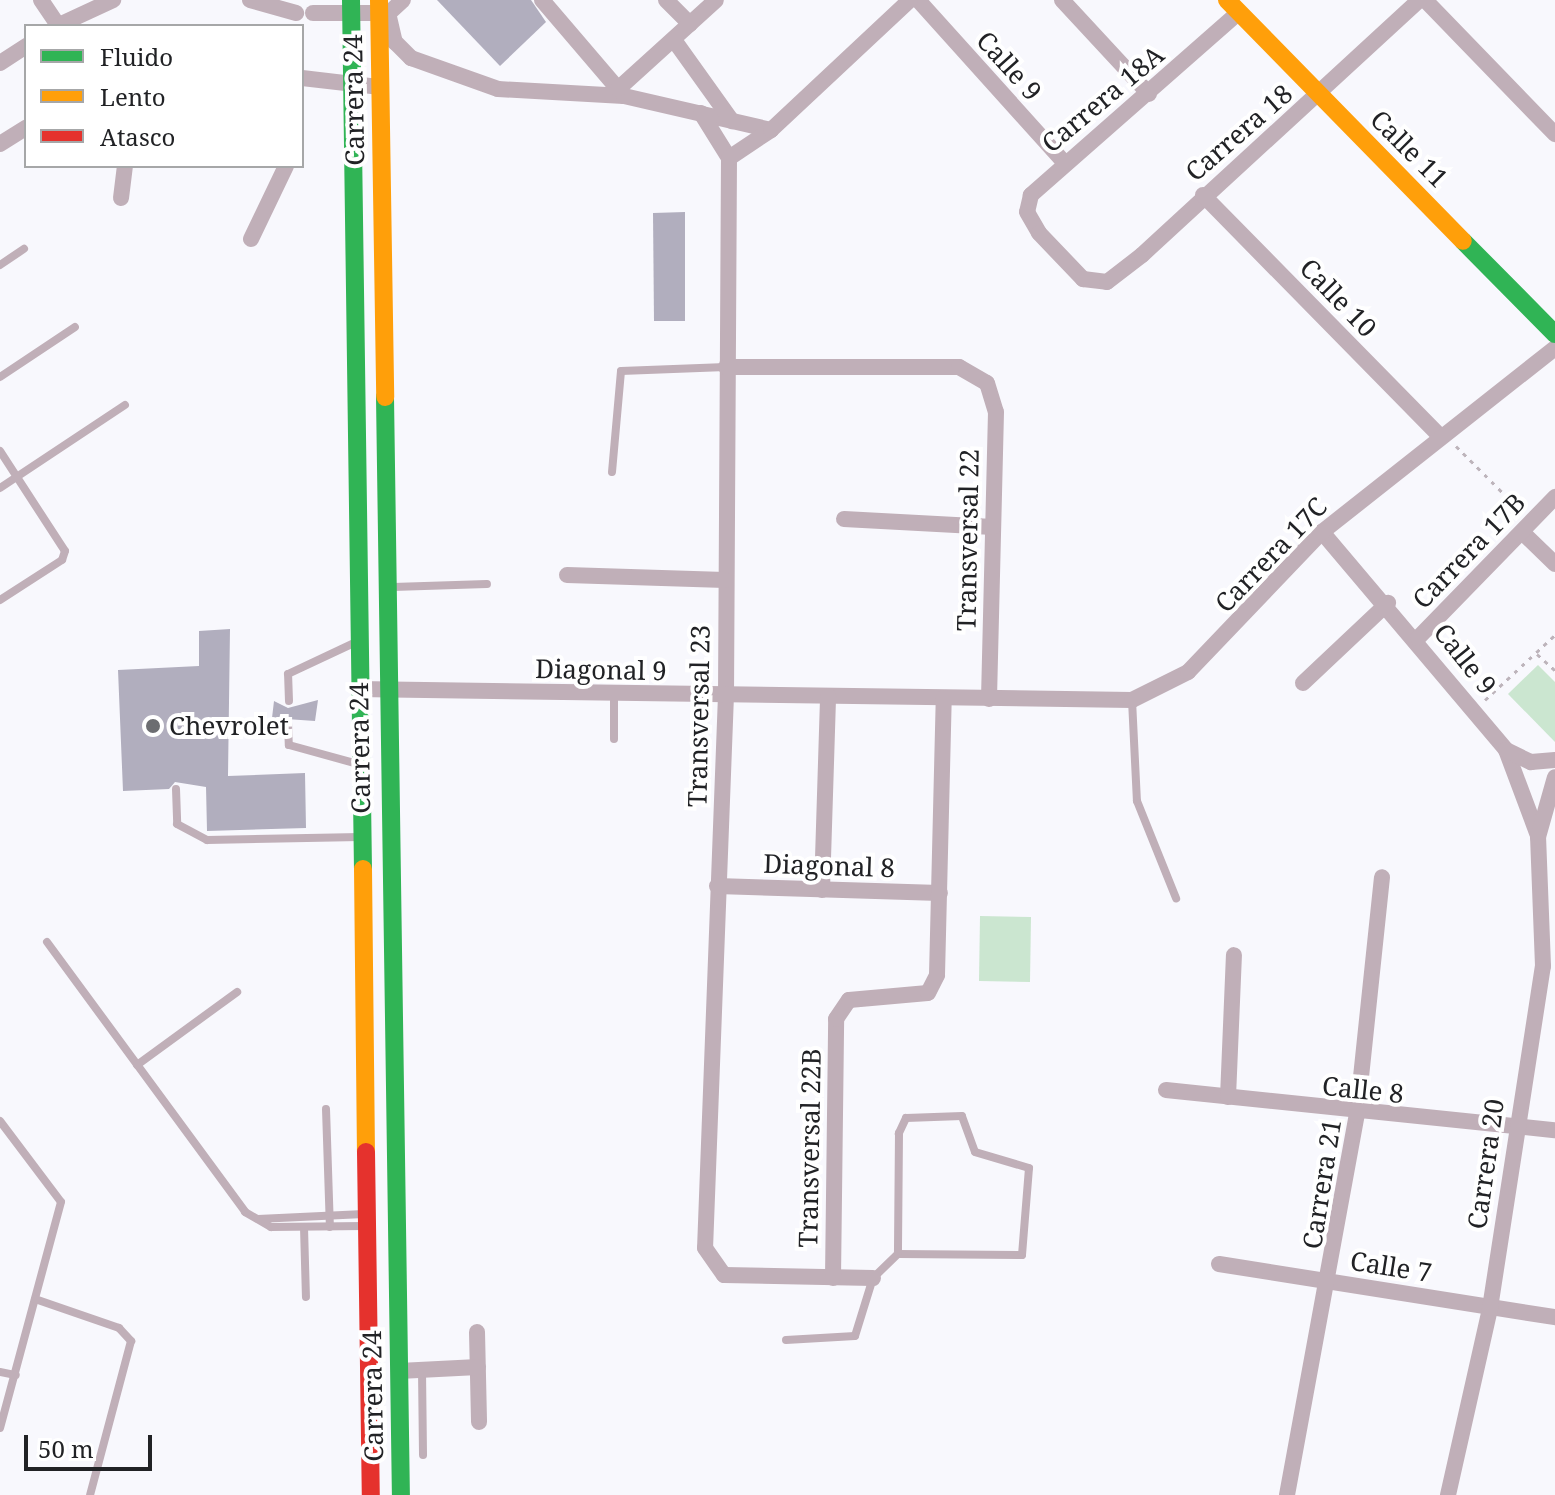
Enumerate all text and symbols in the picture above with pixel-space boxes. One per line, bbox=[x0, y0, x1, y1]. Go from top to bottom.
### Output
legend bbox=[24, 24, 304, 168]
street label: Calle 9 bbox=[970, 25, 1048, 107]
street label: Carrera 24 bbox=[337, 34, 371, 166]
street label: Carrera 18A bbox=[1036, 39, 1170, 159]
text: Fluido bbox=[100, 40, 173, 73]
street label: Carrera 18 bbox=[1179, 78, 1299, 188]
text: Lento bbox=[100, 80, 166, 113]
street label: Calle 11 bbox=[1364, 104, 1454, 194]
text: Atasco bbox=[100, 120, 175, 153]
street label: Calle 10 bbox=[1293, 252, 1383, 344]
street label: Transversal 22 bbox=[951, 449, 985, 631]
street label: Carrera 17B bbox=[1406, 487, 1532, 615]
street label: Carrera 17C bbox=[1209, 491, 1333, 619]
street label: Calle 9 bbox=[1427, 617, 1503, 701]
street label: Transversal 23 bbox=[682, 625, 716, 807]
street label: Diagonal 9 bbox=[535, 653, 667, 687]
street label: Carrera 24 bbox=[343, 682, 377, 814]
place label: Chevrolet bbox=[169, 710, 289, 742]
marker: Chevrolet bbox=[144, 717, 162, 735]
street label: Diagonal 8 bbox=[763, 848, 895, 884]
street label: Transversal 22B bbox=[793, 1048, 827, 1248]
street label: Calle 8 bbox=[1321, 1070, 1405, 1110]
street label: Carrera 20 bbox=[1461, 1097, 1511, 1231]
street label: Carrera 21 bbox=[1296, 1117, 1348, 1251]
street label: Calle 7 bbox=[1348, 1245, 1434, 1289]
street label: Carrera 24 bbox=[356, 1330, 390, 1462]
scale bar bbox=[28, 1419, 156, 1469]
text: 50 m bbox=[38, 1432, 94, 1465]

